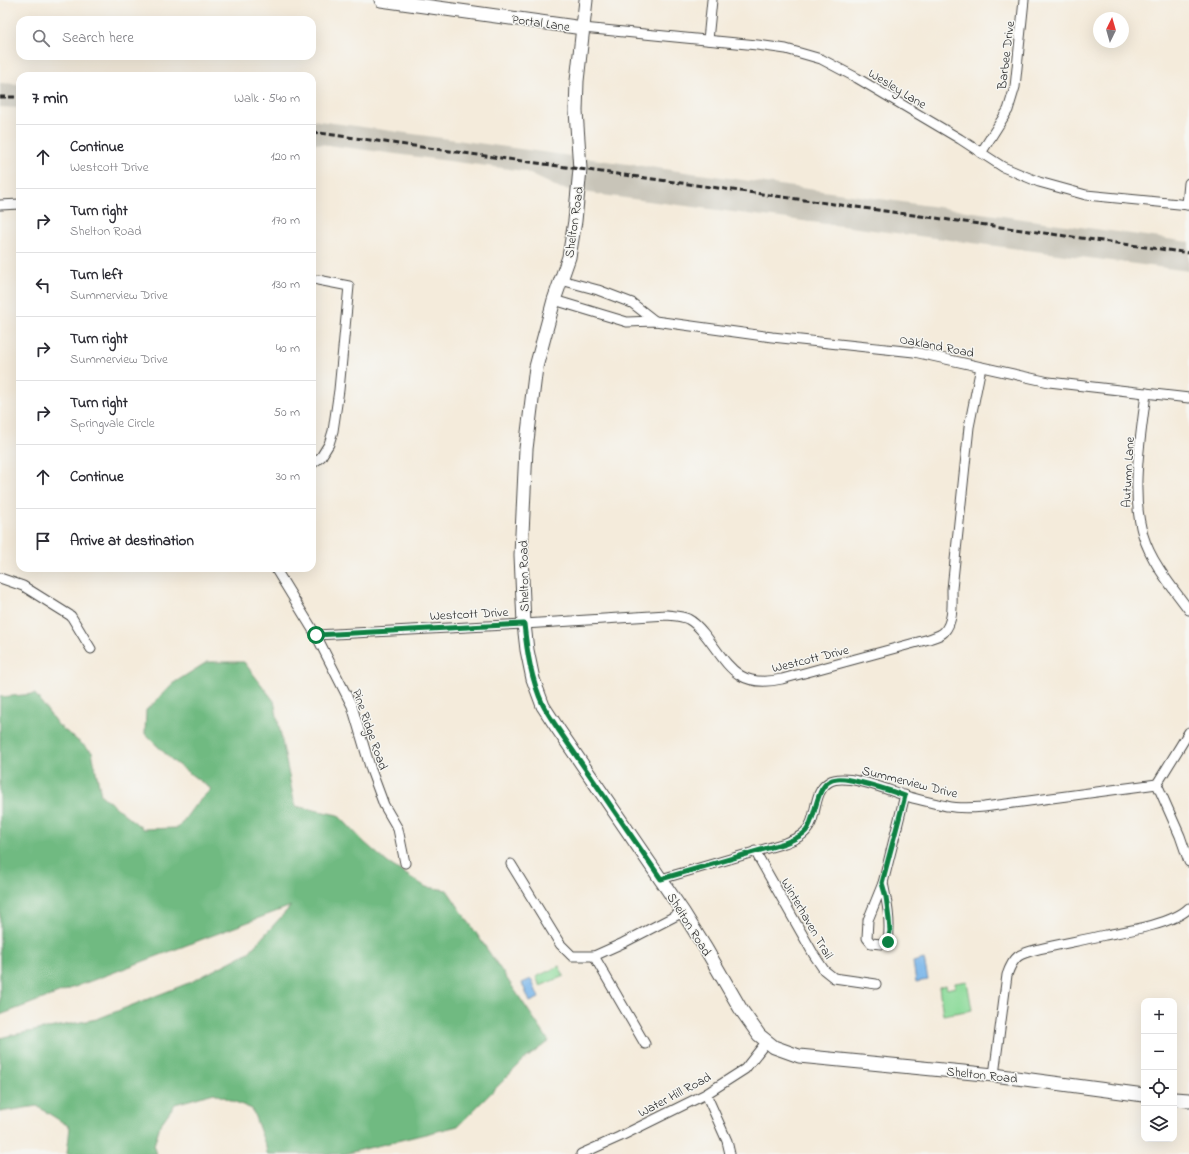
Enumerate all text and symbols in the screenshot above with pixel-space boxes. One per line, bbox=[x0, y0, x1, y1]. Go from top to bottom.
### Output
street label: Portal Lane bbox=[511, 10, 571, 37]
north arrow bbox=[1093, 12, 1129, 48]
search box bbox=[16, 16, 316, 60]
street label: Barbee Drive bbox=[993, 20, 1020, 91]
icon: search bbox=[30, 27, 52, 49]
text: Search here bbox=[62, 27, 134, 49]
street label: Wesley Lane bbox=[864, 64, 930, 115]
text: 7 min bbox=[32, 86, 68, 111]
text: Walk · 540 m bbox=[234, 89, 300, 108]
text: Continue bbox=[70, 136, 124, 158]
icon: ahead bbox=[32, 146, 54, 168]
text: 120 m bbox=[270, 147, 300, 166]
text: Westcott Drive bbox=[70, 158, 149, 177]
street label: Shelton Road bbox=[560, 185, 589, 259]
text: Turn right bbox=[70, 200, 128, 222]
icon: right bbox=[32, 210, 54, 232]
text: 170 m bbox=[272, 211, 300, 230]
text: Shelton Road bbox=[70, 222, 142, 241]
text: Turn left bbox=[70, 264, 123, 286]
icon: left bbox=[32, 274, 54, 296]
text: 130 m bbox=[272, 275, 300, 294]
text: Summerview Drive bbox=[70, 286, 168, 305]
text: Turn right bbox=[70, 328, 128, 350]
street label: Oakland Road bbox=[898, 330, 976, 363]
icon: right bbox=[32, 338, 54, 360]
text: 40 m bbox=[276, 339, 300, 358]
text: Summerview Drive bbox=[70, 350, 168, 369]
text: Turn right bbox=[70, 392, 128, 414]
icon: right bbox=[32, 402, 54, 424]
text: 50 m bbox=[274, 403, 300, 422]
text: Springvale Circle bbox=[70, 414, 155, 433]
street label: Autumn Lane bbox=[1117, 436, 1140, 508]
icon: ahead bbox=[32, 466, 54, 488]
text: Continue bbox=[70, 466, 124, 488]
text: 30 m bbox=[276, 467, 300, 486]
icon: arrive bbox=[32, 530, 54, 552]
text: Arrive at destination bbox=[70, 530, 194, 552]
street label: Shelton Road bbox=[514, 539, 535, 612]
street label: Westcott Drive bbox=[429, 603, 509, 626]
route start bbox=[307, 626, 325, 644]
street label: Westcott Drive bbox=[770, 641, 851, 678]
street label: Pine Ridge Road bbox=[346, 686, 393, 774]
street label: Summerview Drive bbox=[860, 761, 960, 804]
street label: Winterhaven Trail bbox=[776, 875, 838, 963]
street label: Shelton Road bbox=[662, 889, 716, 961]
route end bbox=[879, 933, 897, 951]
map controls bbox=[1141, 998, 1177, 1142]
button: + bbox=[1141, 998, 1177, 1034]
button: − bbox=[1141, 1034, 1177, 1070]
street label: Shelton Road bbox=[945, 1062, 1019, 1089]
street label: Water Hill Road bbox=[635, 1068, 715, 1123]
button: locate bbox=[1141, 1070, 1177, 1106]
button: layers bbox=[1141, 1106, 1177, 1142]

